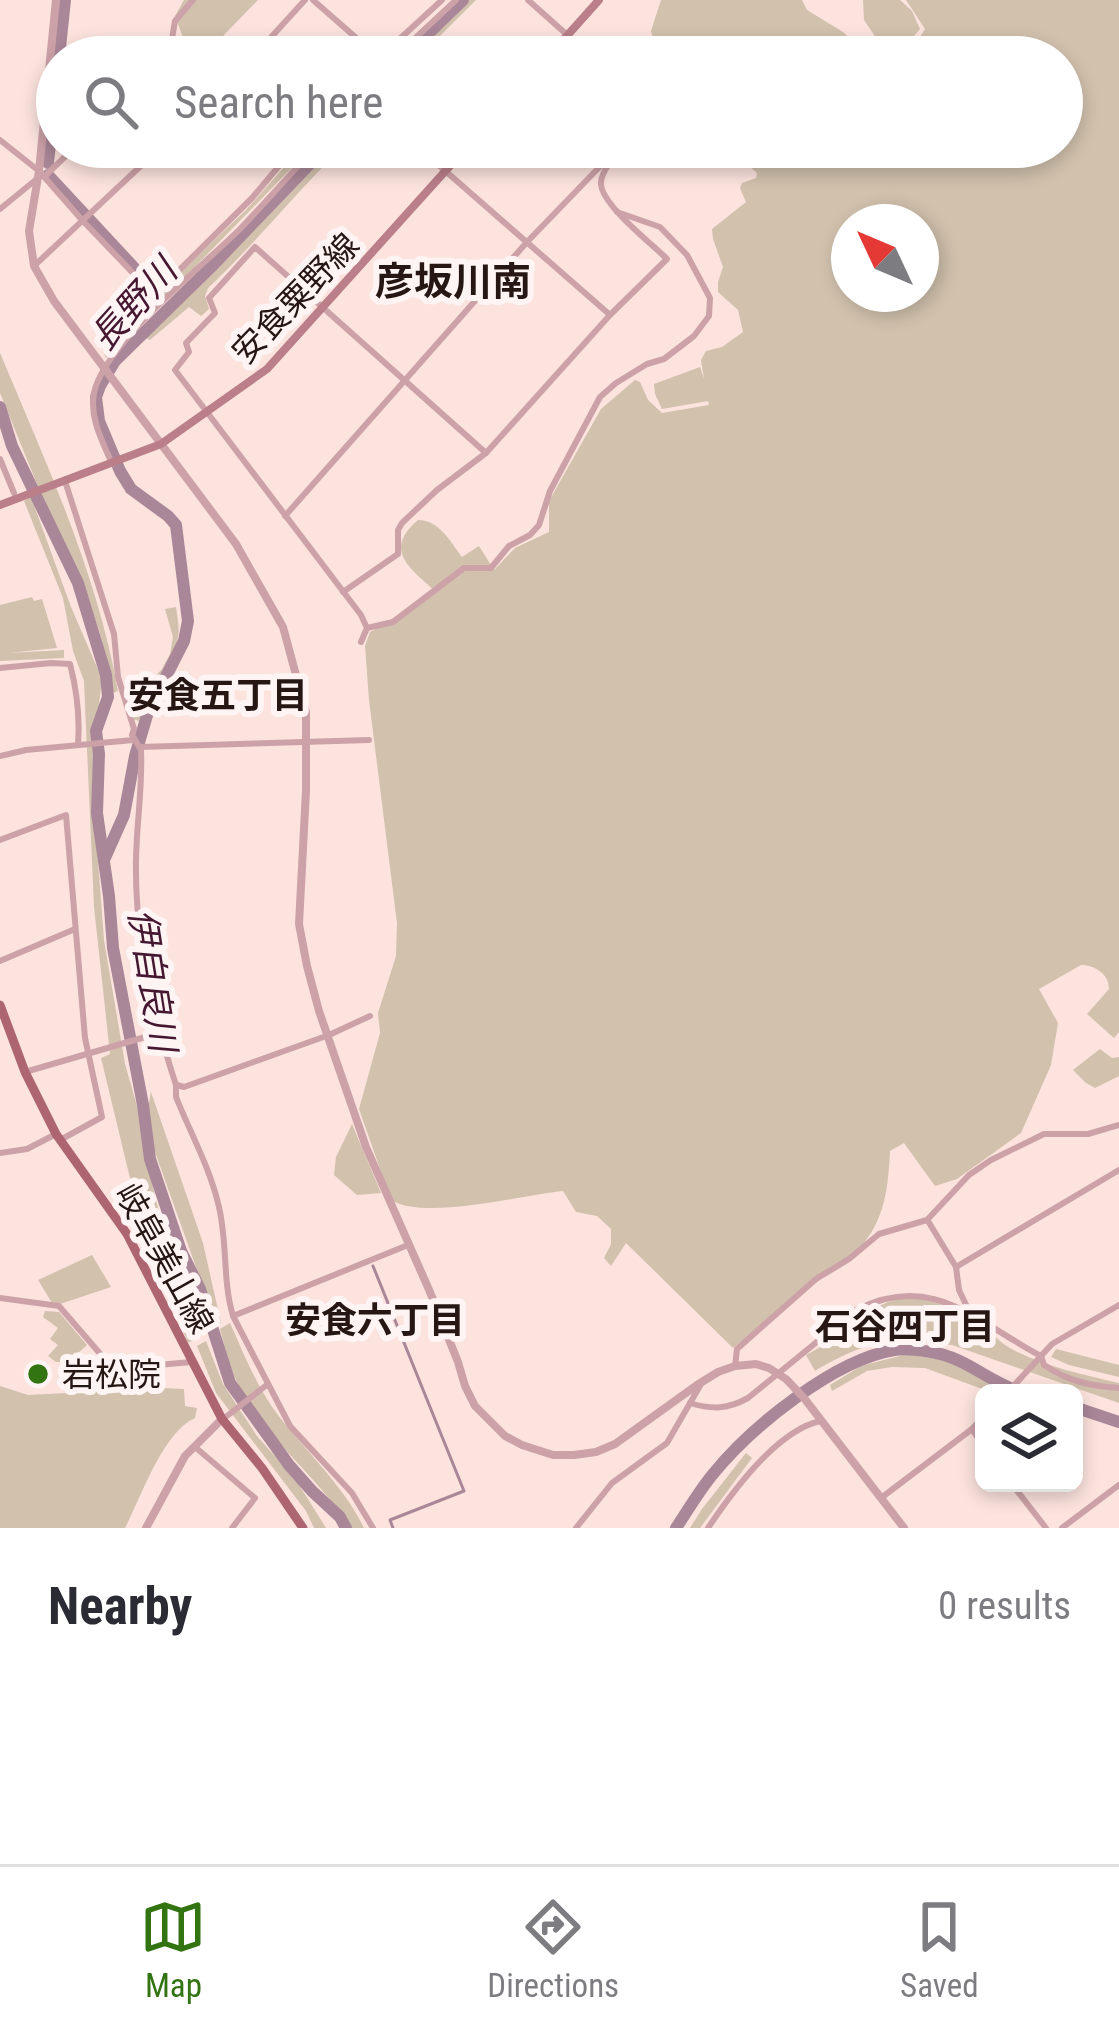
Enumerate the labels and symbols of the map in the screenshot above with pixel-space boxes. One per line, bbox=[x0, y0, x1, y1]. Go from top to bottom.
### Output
north arrow bbox=[831, 204, 939, 312]
street label: 安食粟野線 bbox=[224, 225, 367, 371]
water label: 長野川 bbox=[82, 248, 188, 359]
district label: 彦坂川南 bbox=[375, 259, 531, 305]
district label: 安食五丁目 bbox=[128, 675, 308, 717]
water label: 伊自良川 bbox=[120, 906, 185, 1058]
street label: 岐阜美山線 bbox=[108, 1177, 222, 1340]
district label: 安食六丁目 bbox=[285, 1300, 465, 1342]
district label: 石谷四丁目 bbox=[815, 1306, 995, 1348]
place label: 岩松院 bbox=[62, 1355, 161, 1394]
marker: 岩松院 bbox=[25, 1361, 51, 1387]

